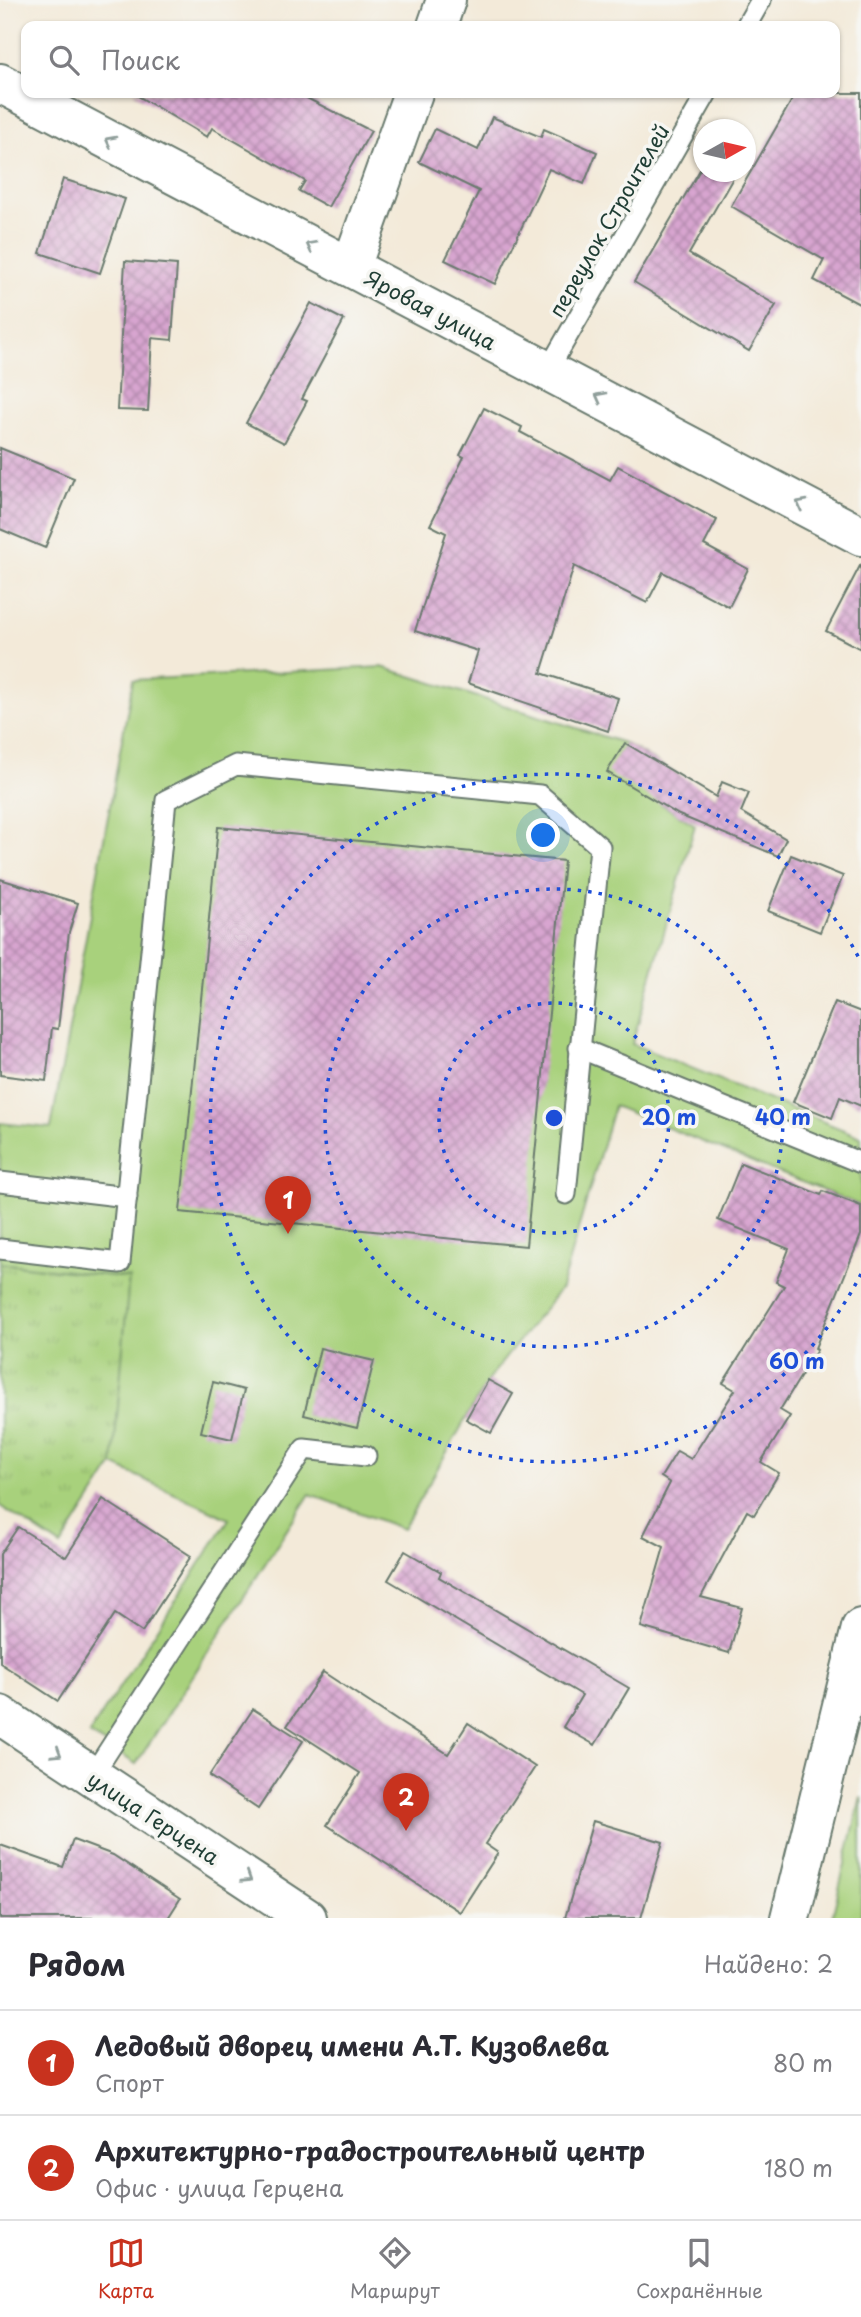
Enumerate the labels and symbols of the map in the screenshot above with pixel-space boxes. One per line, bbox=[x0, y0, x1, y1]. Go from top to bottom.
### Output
street label: переулок Строителей bbox=[539, 117, 677, 323]
north arrow bbox=[693, 119, 756, 182]
one-way arrow bbox=[105, 135, 117, 149]
one-way arrow bbox=[306, 241, 318, 255]
street label: Яровая улица bbox=[360, 261, 503, 358]
one-way arrow bbox=[594, 392, 607, 405]
one-way arrow bbox=[796, 498, 808, 512]
your location bbox=[526, 818, 560, 852]
text: 20 m bbox=[642, 1100, 696, 1132]
text: 40 m bbox=[755, 1100, 811, 1132]
centre of rings bbox=[542, 1106, 566, 1130]
pin: 1 bbox=[265, 1176, 311, 1234]
text: 60 m bbox=[769, 1344, 825, 1376]
one-way arrow bbox=[49, 1745, 62, 1757]
street label: улица Герцена bbox=[82, 1762, 226, 1872]
pin: 2 bbox=[383, 1773, 429, 1831]
one-way arrow bbox=[239, 1870, 252, 1882]

